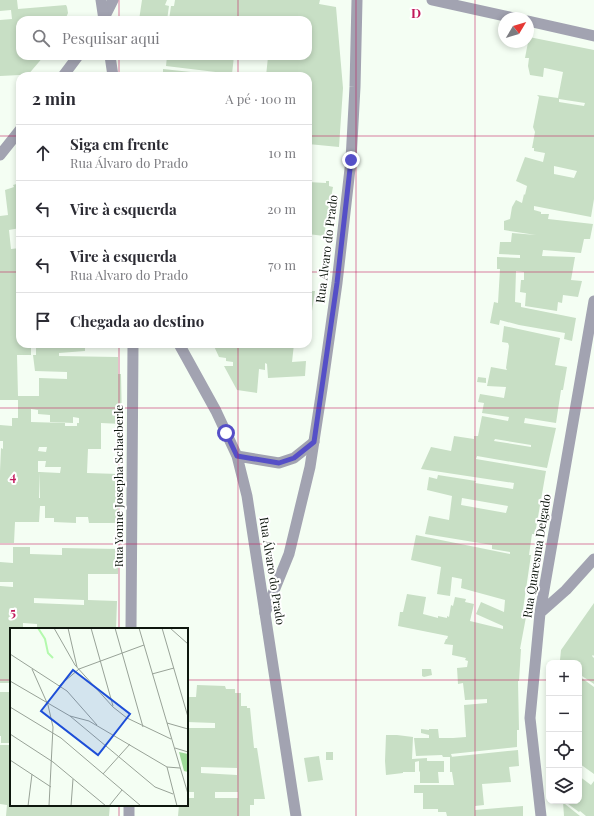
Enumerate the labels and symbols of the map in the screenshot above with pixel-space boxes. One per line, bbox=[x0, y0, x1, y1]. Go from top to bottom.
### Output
text: D bbox=[411, 4, 421, 21]
north arrow bbox=[498, 12, 534, 48]
route end bbox=[342, 151, 360, 169]
street label: Rua Alvaro do Prado bbox=[311, 193, 341, 304]
street label: Rua Yonne Josepha Schaeberle bbox=[110, 405, 126, 567]
route start bbox=[217, 424, 235, 442]
text: 4 bbox=[10, 467, 17, 484]
street label: Rua Quaresma Delgado bbox=[518, 492, 554, 619]
street label: Rua Álvaro do Prado bbox=[257, 516, 289, 626]
text: 5 bbox=[10, 603, 16, 620]
inset map bbox=[10, 628, 188, 806]

